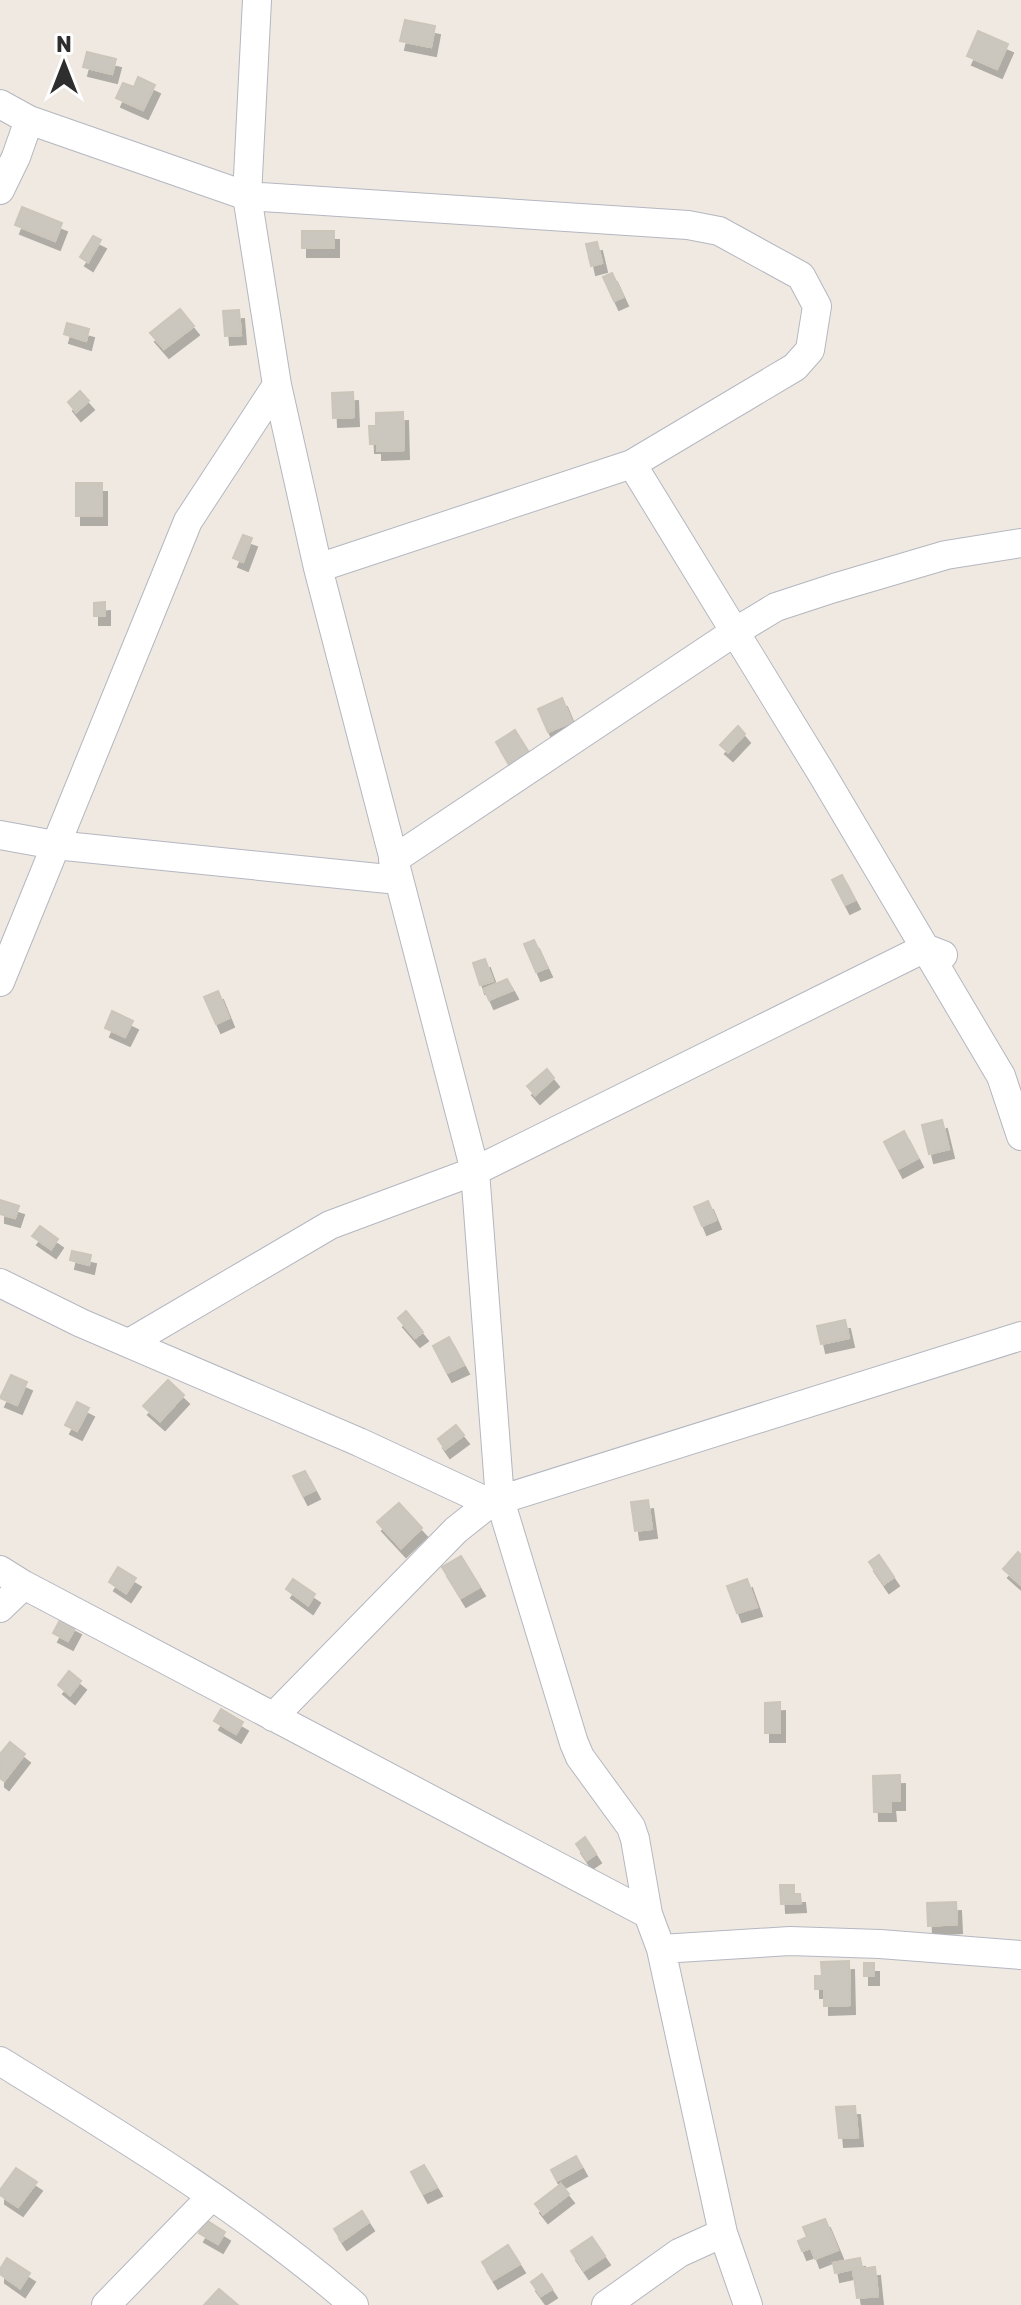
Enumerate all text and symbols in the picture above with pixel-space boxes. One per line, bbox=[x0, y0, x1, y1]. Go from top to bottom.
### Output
north arrow bbox=[24, 24, 104, 104]
text: N bbox=[56, 31, 72, 58]

